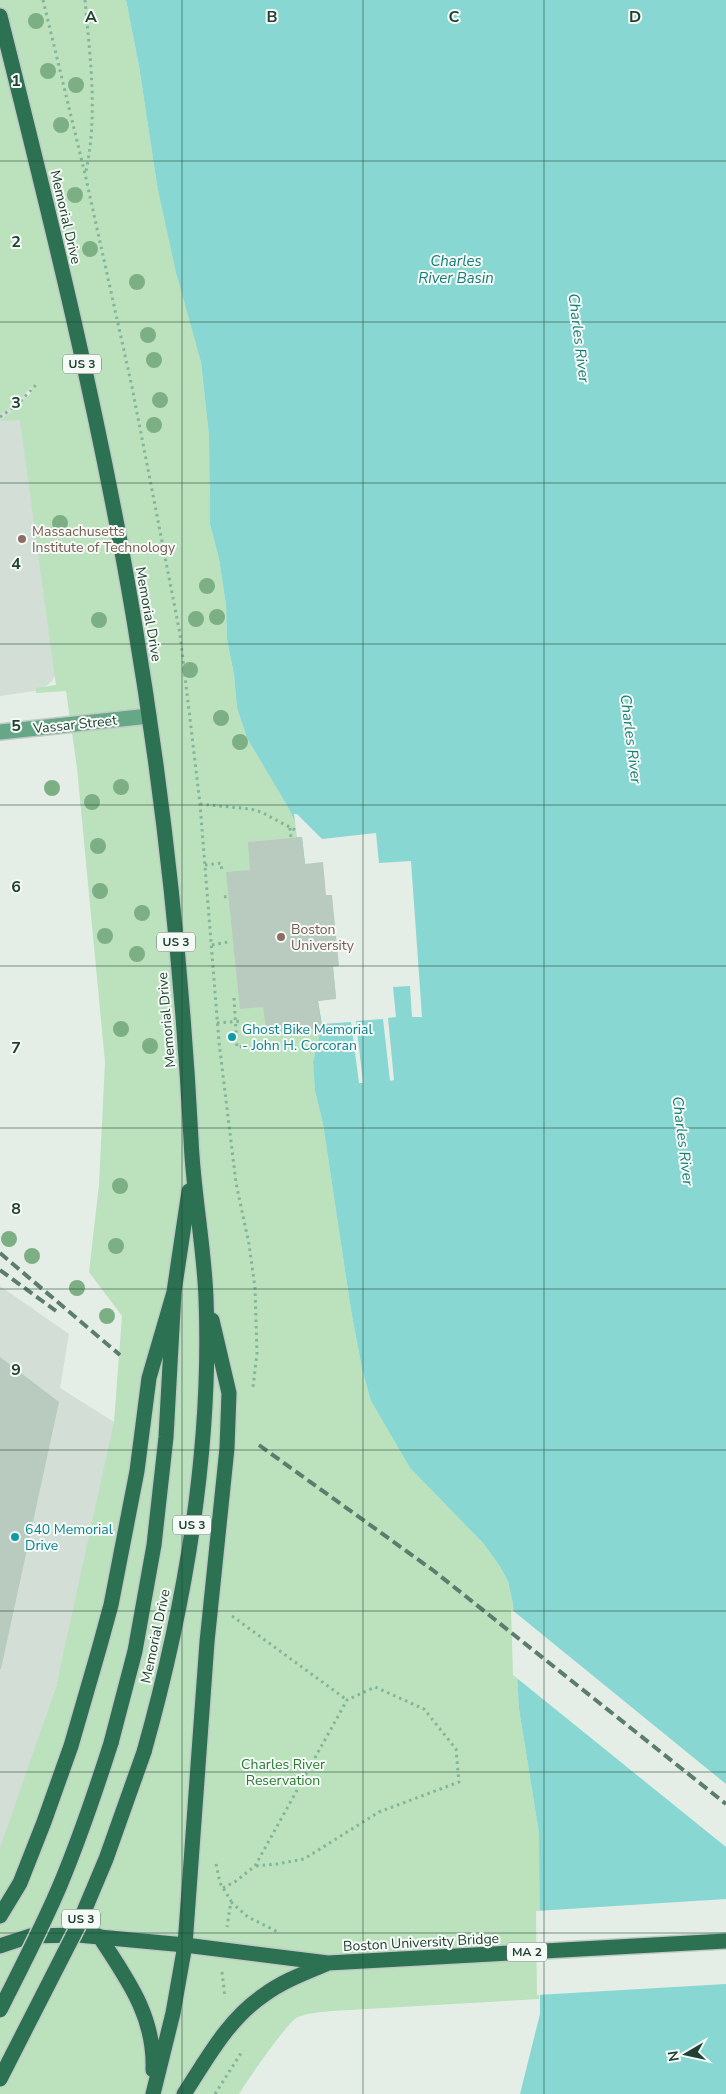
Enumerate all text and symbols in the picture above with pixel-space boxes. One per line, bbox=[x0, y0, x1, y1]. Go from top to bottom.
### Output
text: A bbox=[85, 6, 97, 28]
text: B bbox=[266, 6, 278, 28]
text: C bbox=[449, 6, 460, 28]
text: D bbox=[629, 6, 641, 28]
text: 1 bbox=[11, 70, 21, 92]
street label: Memorial Drive bbox=[45, 168, 86, 266]
text: 2 bbox=[11, 231, 21, 253]
water label: Charles River Basin bbox=[418, 251, 494, 288]
water label: Charles River bbox=[564, 292, 594, 384]
road number: US 3 bbox=[63, 354, 101, 374]
text: 3 bbox=[11, 392, 21, 414]
place label: Massachusetts Institute of Technology bbox=[32, 522, 176, 557]
marker: Massachusetts Institute of Technology bbox=[16, 533, 28, 545]
text: 4 bbox=[11, 553, 21, 575]
street label: Memorial Drive bbox=[131, 565, 166, 663]
water label: Charles River bbox=[616, 693, 646, 785]
street label: Vassar Street bbox=[31, 711, 118, 738]
text: 5 bbox=[11, 715, 21, 737]
text: 6 bbox=[11, 876, 21, 898]
place label: Boston University bbox=[291, 920, 355, 955]
marker: Boston University bbox=[275, 931, 287, 943]
road number: US 3 bbox=[157, 932, 195, 952]
street label: Memorial Drive bbox=[153, 971, 180, 1069]
place label: Ghost Bike Memorial - John H. Corcoran bbox=[242, 1020, 374, 1055]
marker: Ghost Bike Memorial - John H. Corcoran bbox=[226, 1031, 238, 1043]
text: 7 bbox=[11, 1037, 21, 1059]
water label: Charles River bbox=[668, 1095, 698, 1187]
text: 8 bbox=[11, 1198, 21, 1220]
text: 9 bbox=[11, 1359, 21, 1381]
road number: US 3 bbox=[173, 1516, 211, 1534]
place label: 640 Memorial Drive bbox=[25, 1520, 114, 1555]
marker: 640 Memorial Drive bbox=[9, 1531, 21, 1543]
street label: Memorial Drive bbox=[136, 1587, 175, 1685]
park label: Charles River Reservation bbox=[241, 1755, 325, 1790]
road number: US 3 bbox=[62, 1910, 100, 1928]
street label: Boston University Bridge bbox=[342, 1929, 500, 1956]
road number: MA 2 bbox=[507, 1942, 547, 1961]
north arrow bbox=[661, 2029, 711, 2079]
text: N bbox=[663, 2049, 684, 2063]

